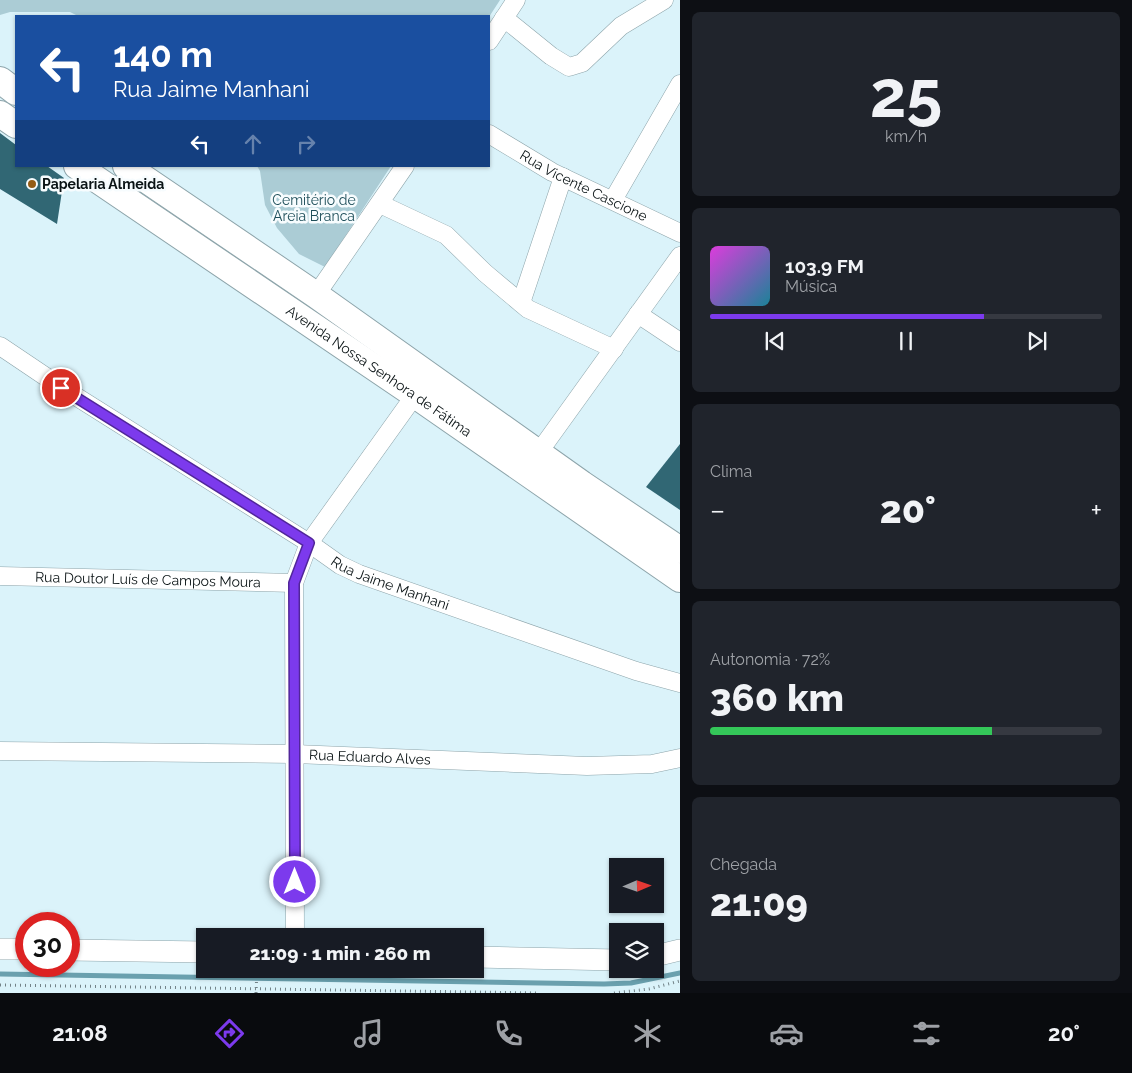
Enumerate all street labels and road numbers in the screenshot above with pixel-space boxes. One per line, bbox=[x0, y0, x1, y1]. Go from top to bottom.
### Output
street label: Rua Vicente Cascione bbox=[517, 147, 650, 224]
street label: Avenida Nossa Senhora de Fátima bbox=[283, 302, 475, 440]
street label: Rua Jaime Manhani bbox=[328, 553, 451, 613]
street label: Rua Doutor Luís de Campos Moura bbox=[35, 569, 261, 590]
street label: Rua Eduardo Alves bbox=[309, 747, 431, 768]

